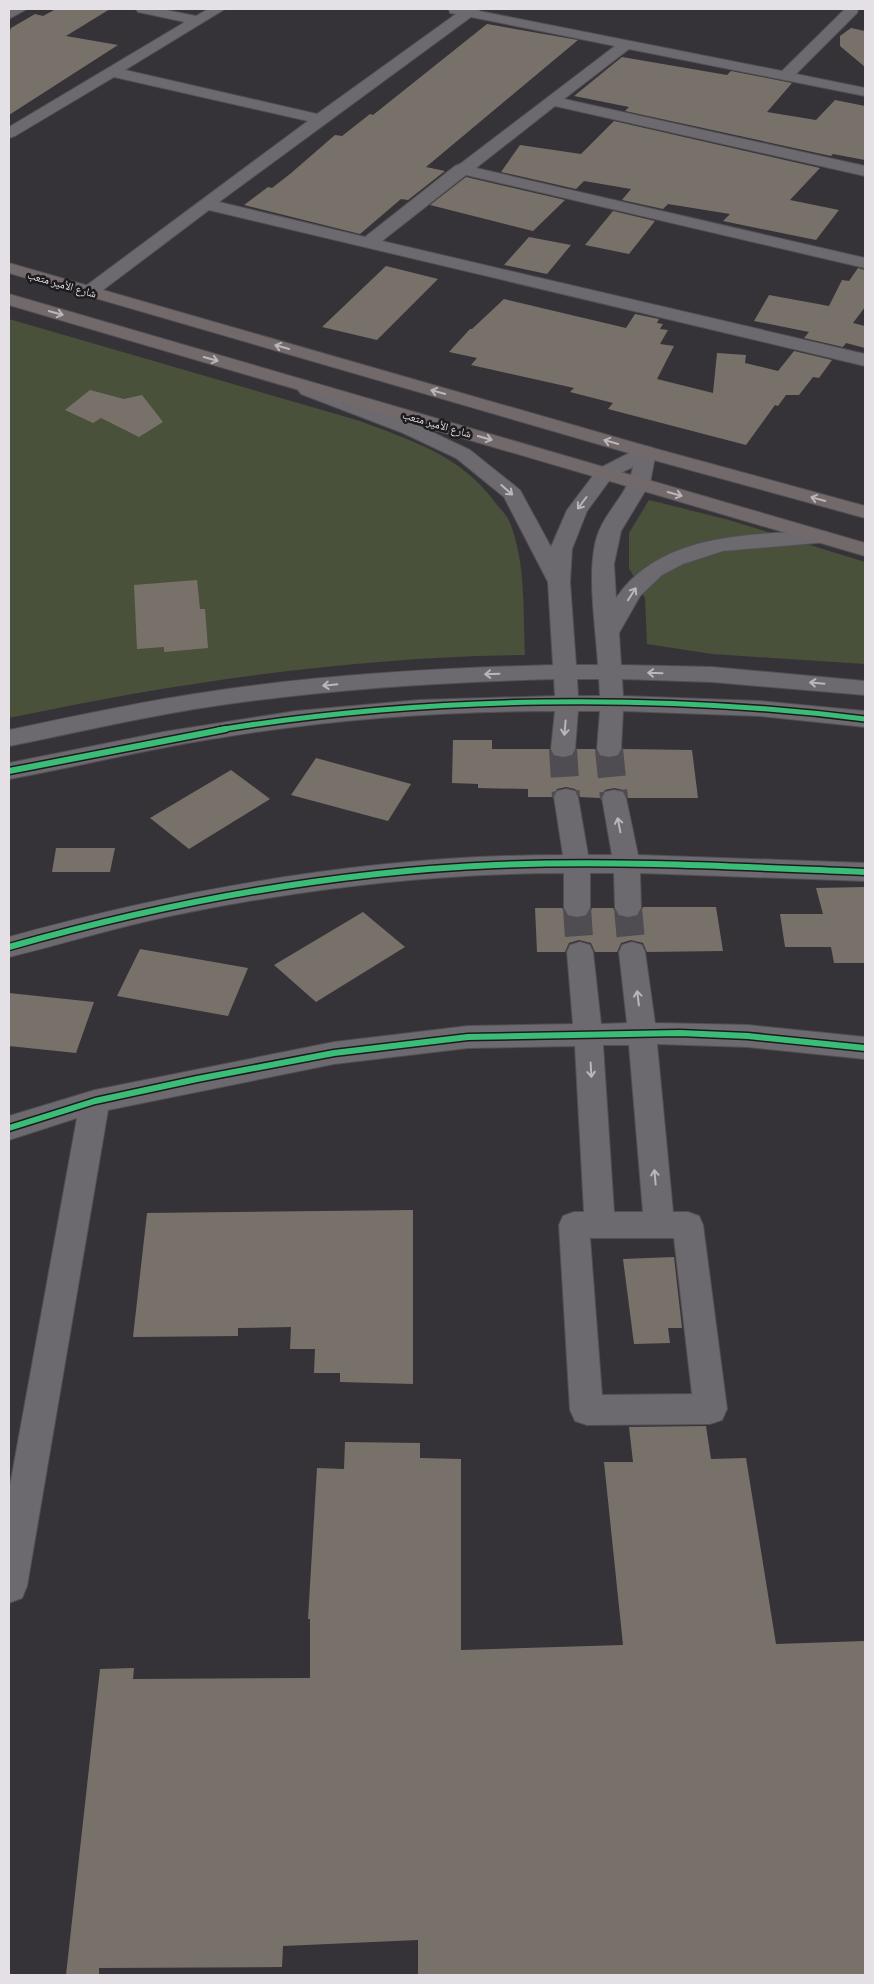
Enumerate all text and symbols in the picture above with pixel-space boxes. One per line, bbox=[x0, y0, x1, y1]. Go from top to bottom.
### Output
street label: شارع الأمير متعب bbox=[26, 267, 98, 301]
one-way arrow bbox=[47, 309, 63, 318]
one-way arrow bbox=[274, 342, 290, 351]
one-way arrow bbox=[203, 354, 219, 364]
one-way arrow bbox=[431, 387, 447, 396]
street label: شارع الأمير متعب bbox=[401, 407, 473, 441]
one-way arrow bbox=[477, 434, 493, 444]
one-way arrow bbox=[604, 436, 620, 446]
one-way arrow bbox=[501, 484, 514, 496]
one-way arrow bbox=[666, 489, 682, 499]
one-way arrow bbox=[811, 494, 827, 504]
one-way arrow bbox=[577, 496, 588, 509]
one-way arrow bbox=[627, 587, 637, 601]
one-way arrow bbox=[647, 668, 663, 678]
one-way arrow bbox=[484, 669, 500, 679]
one-way arrow bbox=[809, 678, 825, 687]
one-way arrow bbox=[322, 680, 338, 690]
one-way arrow bbox=[560, 720, 570, 736]
one-way arrow bbox=[614, 817, 623, 833]
one-way arrow bbox=[633, 990, 643, 1006]
one-way arrow bbox=[586, 1062, 595, 1078]
one-way arrow bbox=[650, 1169, 659, 1185]

